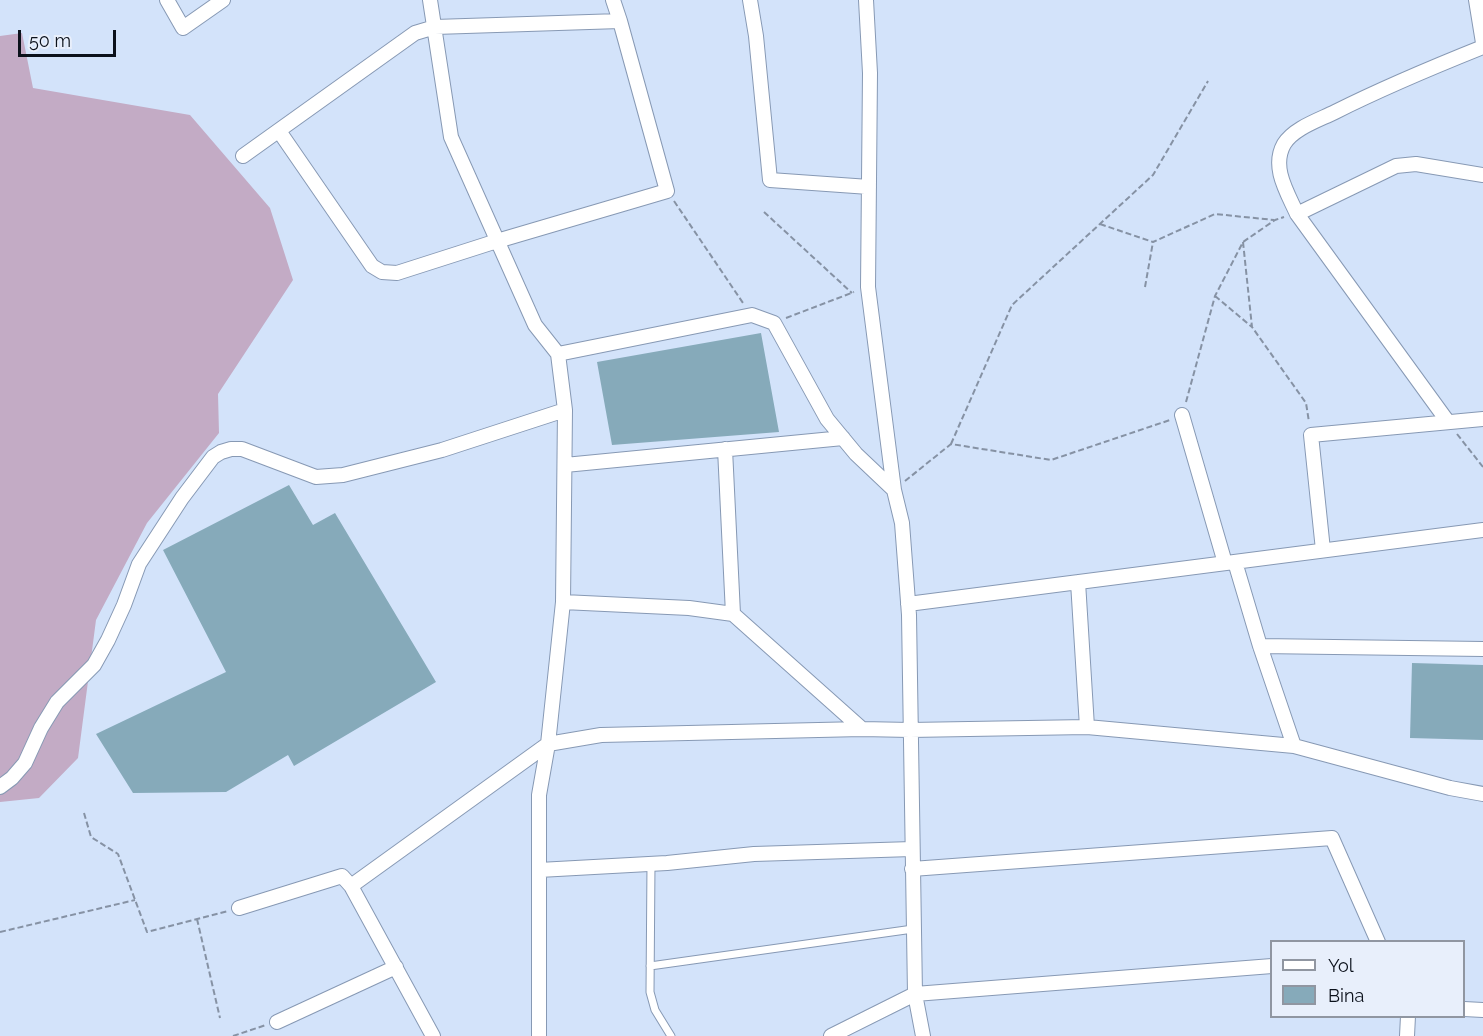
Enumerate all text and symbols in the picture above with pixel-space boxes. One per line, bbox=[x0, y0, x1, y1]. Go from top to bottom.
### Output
scale bar bbox=[21, 18, 118, 56]
text: 50 m bbox=[29, 30, 71, 51]
legend bbox=[1270, 940, 1465, 1018]
text: Yol bbox=[1328, 955, 1354, 976]
text: Bina bbox=[1328, 985, 1364, 1006]

